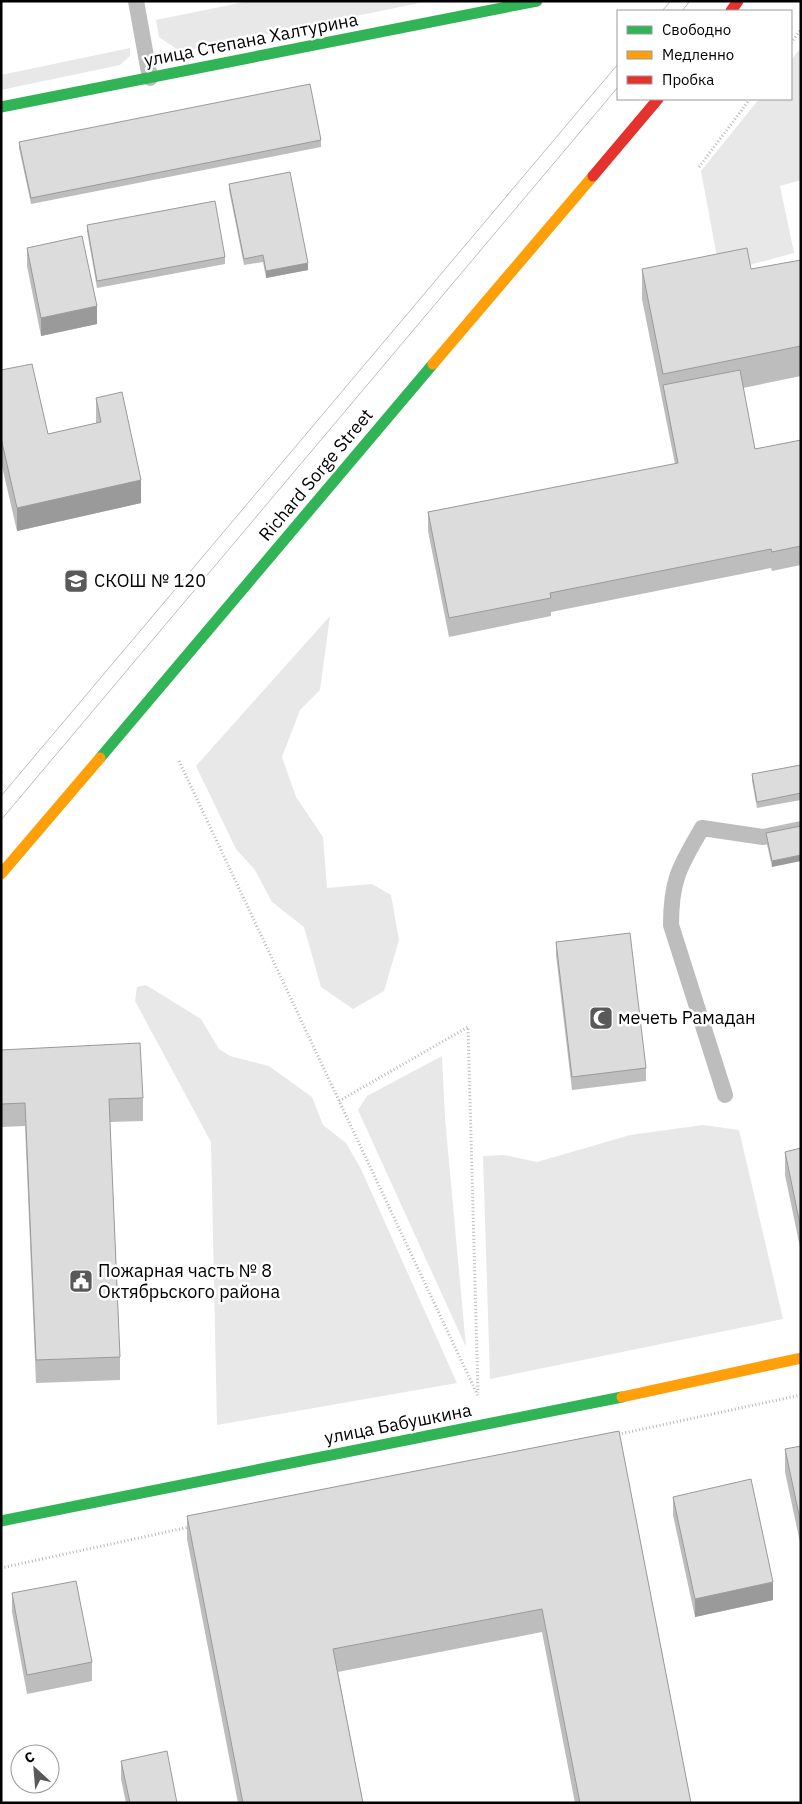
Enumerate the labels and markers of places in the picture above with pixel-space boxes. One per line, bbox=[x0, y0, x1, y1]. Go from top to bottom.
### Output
school or university icon: СКОШ № 120 bbox=[63, 568, 89, 594]
place label: СКОШ № 120 bbox=[94, 569, 206, 592]
mosque icon: мечеть Рамадан bbox=[588, 1005, 614, 1031]
place label: мечеть Рамадан bbox=[618, 1006, 756, 1029]
place label: Пожарная часть № 8 Октябрьского района bbox=[98, 1259, 280, 1303]
public building icon: Пожарная часть № 8 Октябрьского района bbox=[68, 1268, 94, 1294]

